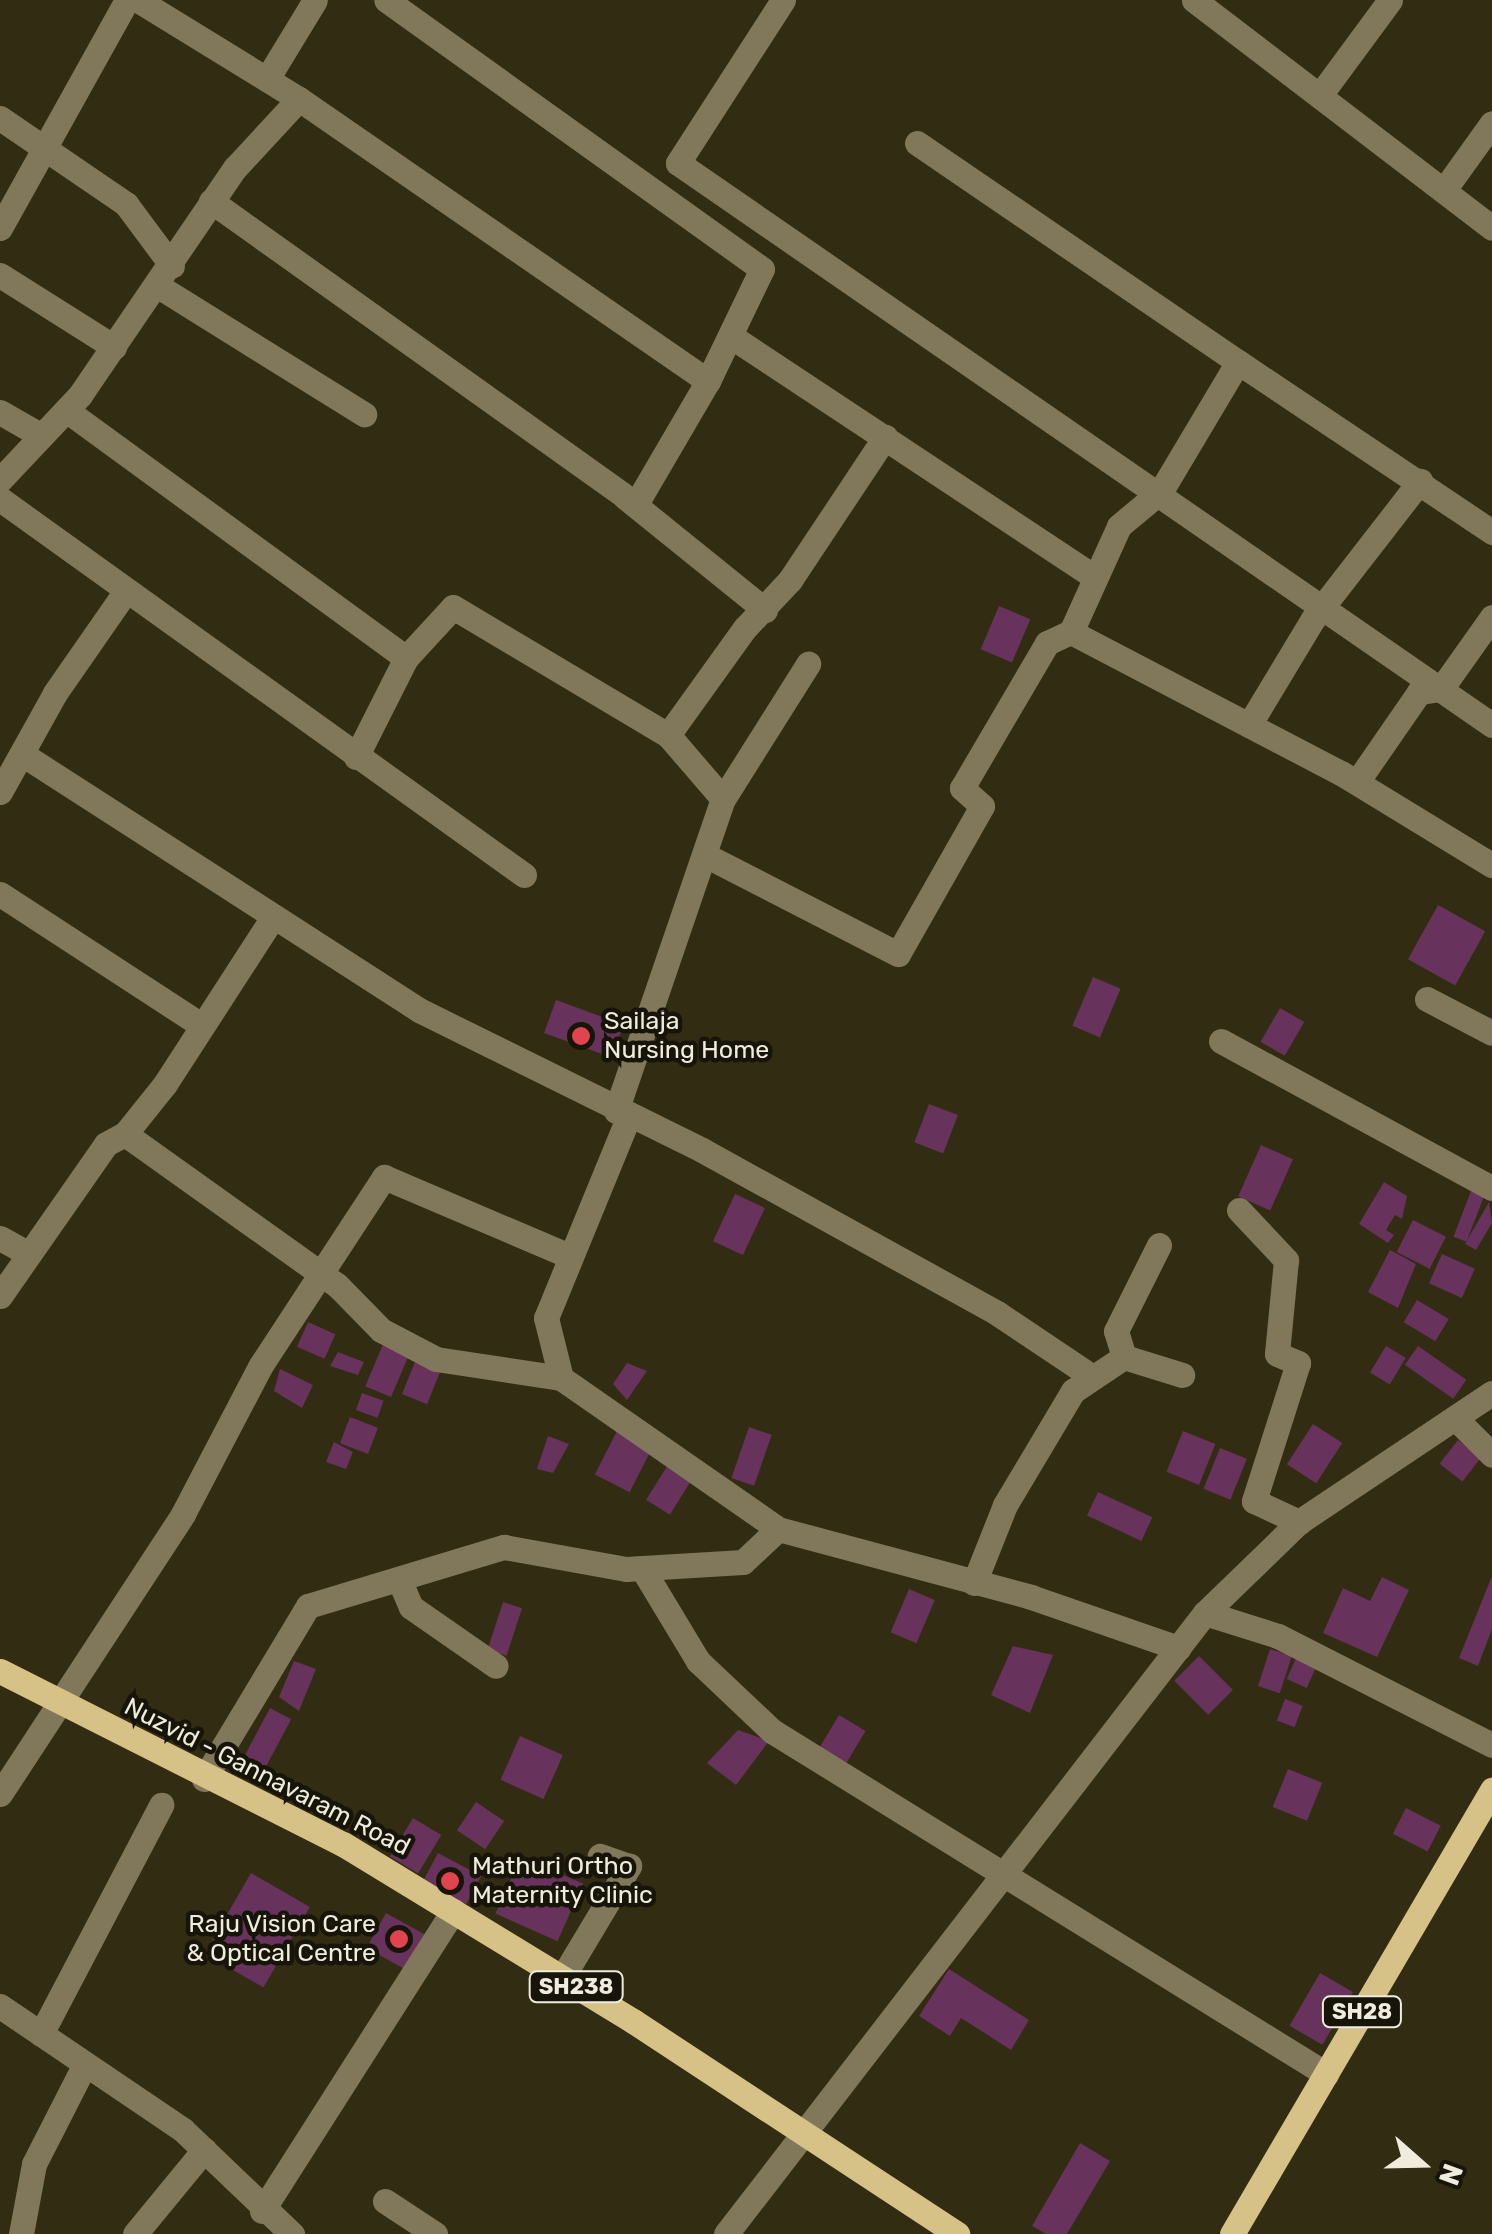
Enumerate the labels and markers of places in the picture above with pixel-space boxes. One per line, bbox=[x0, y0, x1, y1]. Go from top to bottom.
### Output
place label: Sailaja Nursing Home bbox=[604, 1007, 769, 1066]
marker: Sailaja Nursing Home bbox=[568, 1023, 594, 1049]
place label: Mathuri Ortho Maternity Clinic bbox=[472, 1852, 653, 1911]
marker: Mathuri Ortho Maternity Clinic bbox=[437, 1868, 463, 1894]
place label: Raju Vision Care & Optical Centre bbox=[187, 1910, 376, 1969]
marker: Raju Vision Care & Optical Centre bbox=[386, 1926, 412, 1952]

